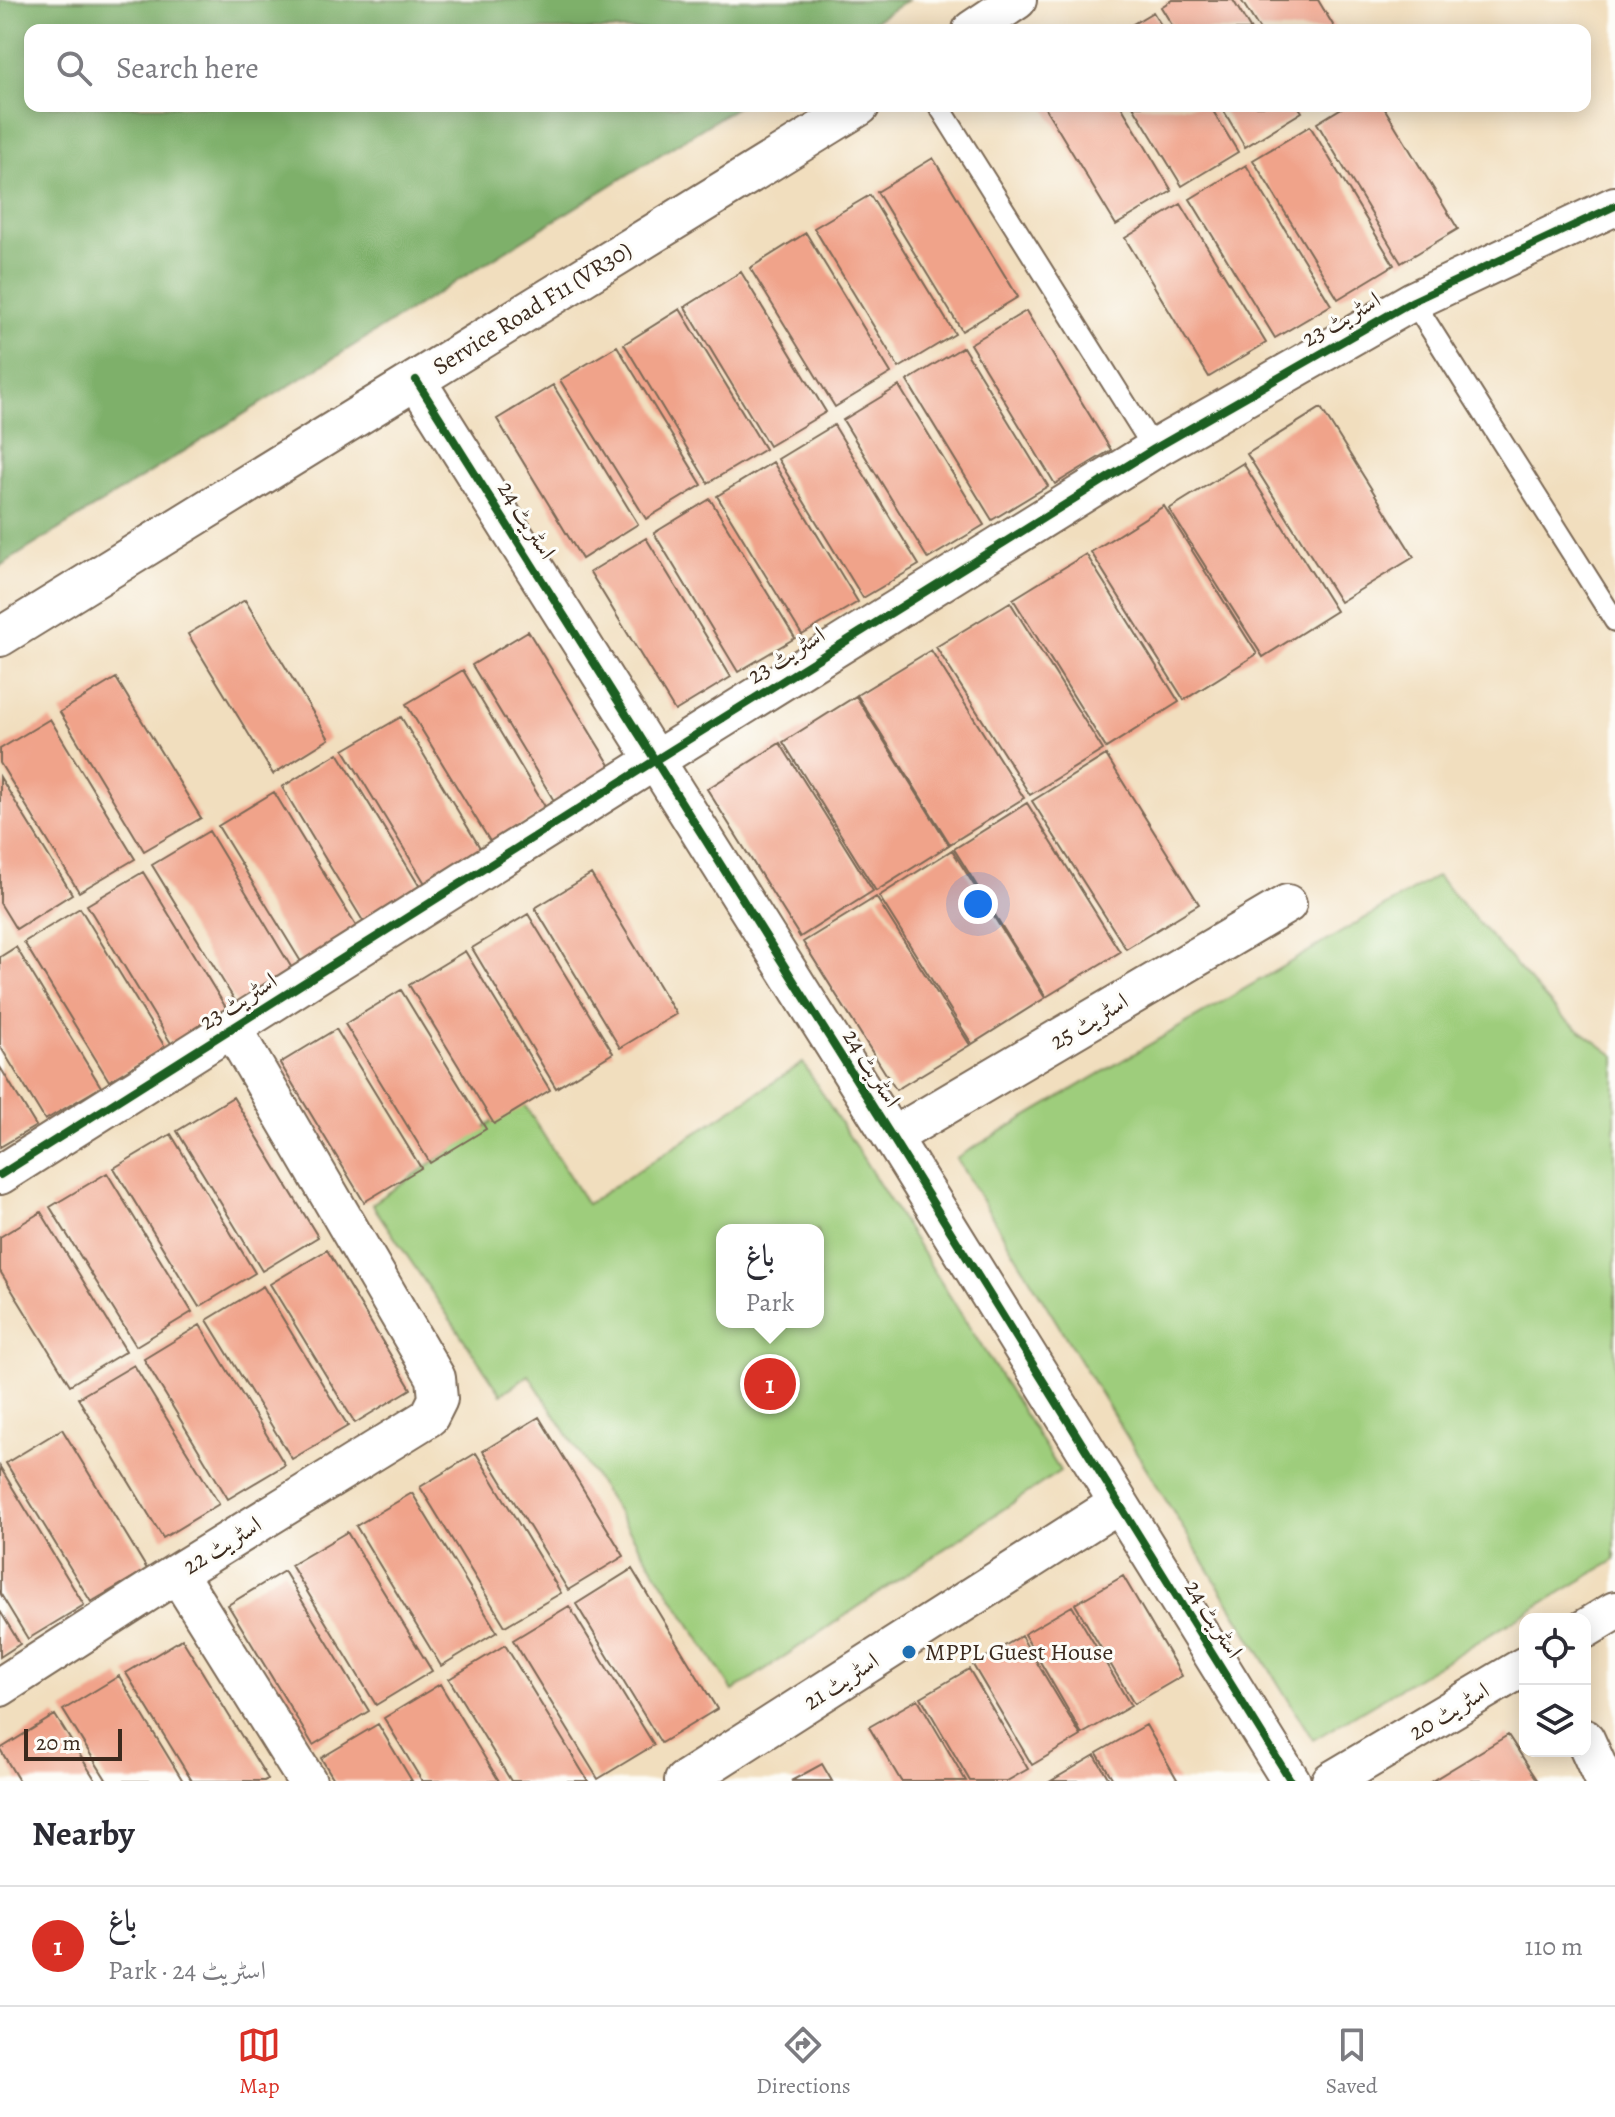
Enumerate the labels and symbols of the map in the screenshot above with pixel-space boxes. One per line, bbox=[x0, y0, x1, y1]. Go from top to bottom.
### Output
street label: Service Road F11 (VR30) bbox=[427, 234, 637, 382]
street label: اسٹریٹ 23 bbox=[1296, 284, 1386, 354]
street label: اسٹریٹ 24 bbox=[490, 475, 564, 565]
street label: اسٹریٹ 23 bbox=[741, 619, 831, 691]
your location bbox=[958, 884, 998, 924]
street label: اسٹریٹ 23 bbox=[193, 965, 283, 1037]
street label: اسٹریٹ 25 bbox=[1044, 985, 1134, 1057]
street label: اسٹریٹ 24 bbox=[835, 1023, 909, 1113]
pin: 1 bbox=[744, 1354, 796, 1414]
street label: اسٹریٹ 22 bbox=[177, 1508, 267, 1582]
street label: اسٹریٹ 24 bbox=[1177, 1574, 1251, 1664]
place label: MPPL Guest House bbox=[925, 1636, 1113, 1668]
marker: MPPL Guest House bbox=[900, 1643, 918, 1661]
street label: اسٹریٹ 21 bbox=[797, 1645, 885, 1717]
street label: اسٹریٹ 20 bbox=[1403, 1674, 1495, 1748]
scale bar bbox=[24, 1725, 122, 1761]

